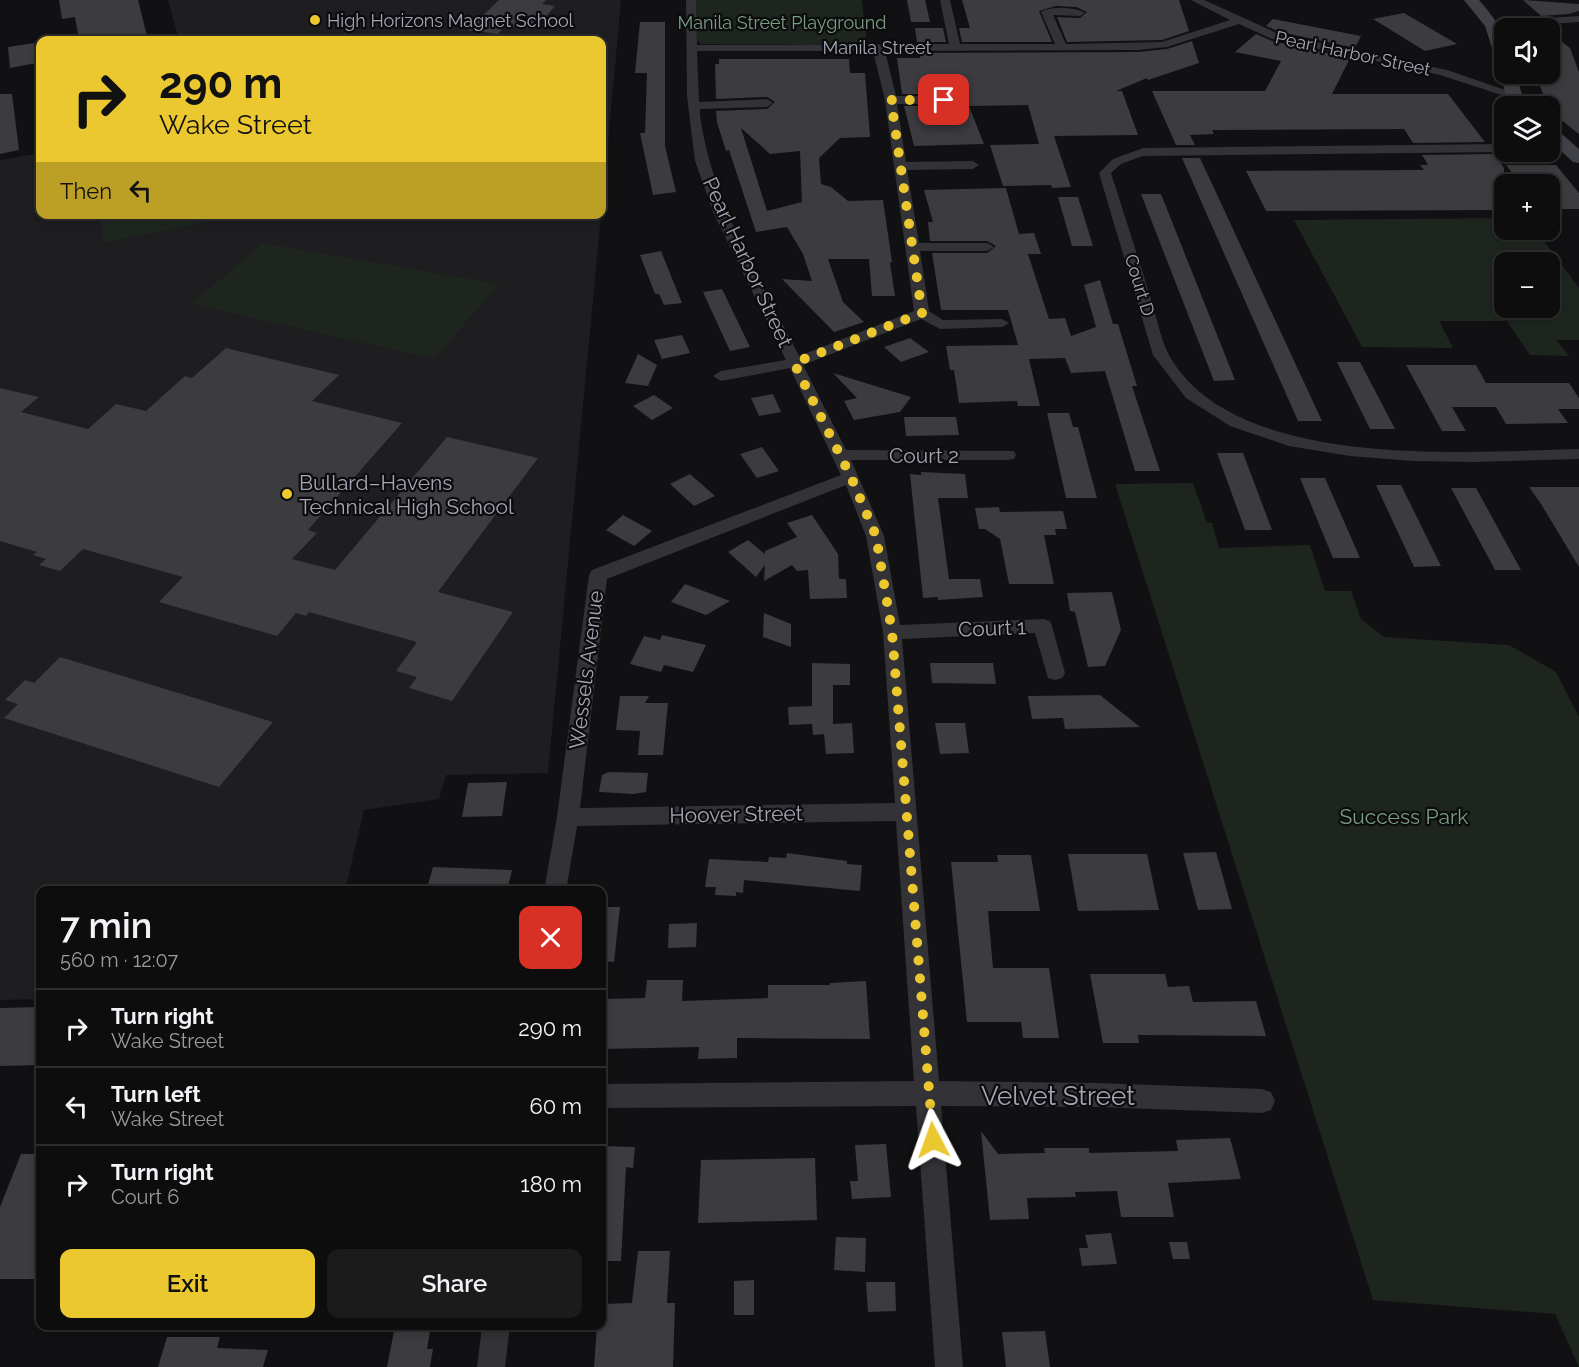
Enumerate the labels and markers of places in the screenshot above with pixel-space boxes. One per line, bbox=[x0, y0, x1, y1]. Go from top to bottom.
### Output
place label: High Horizons Magnet School bbox=[327, 10, 574, 31]
marker: High Horizons Magnet School bbox=[308, 13, 322, 27]
pin bbox=[918, 74, 969, 125]
place label: Bullard–Havens Technical High School bbox=[299, 470, 514, 519]
marker: Bullard–Havens Technical High School bbox=[280, 487, 294, 501]

